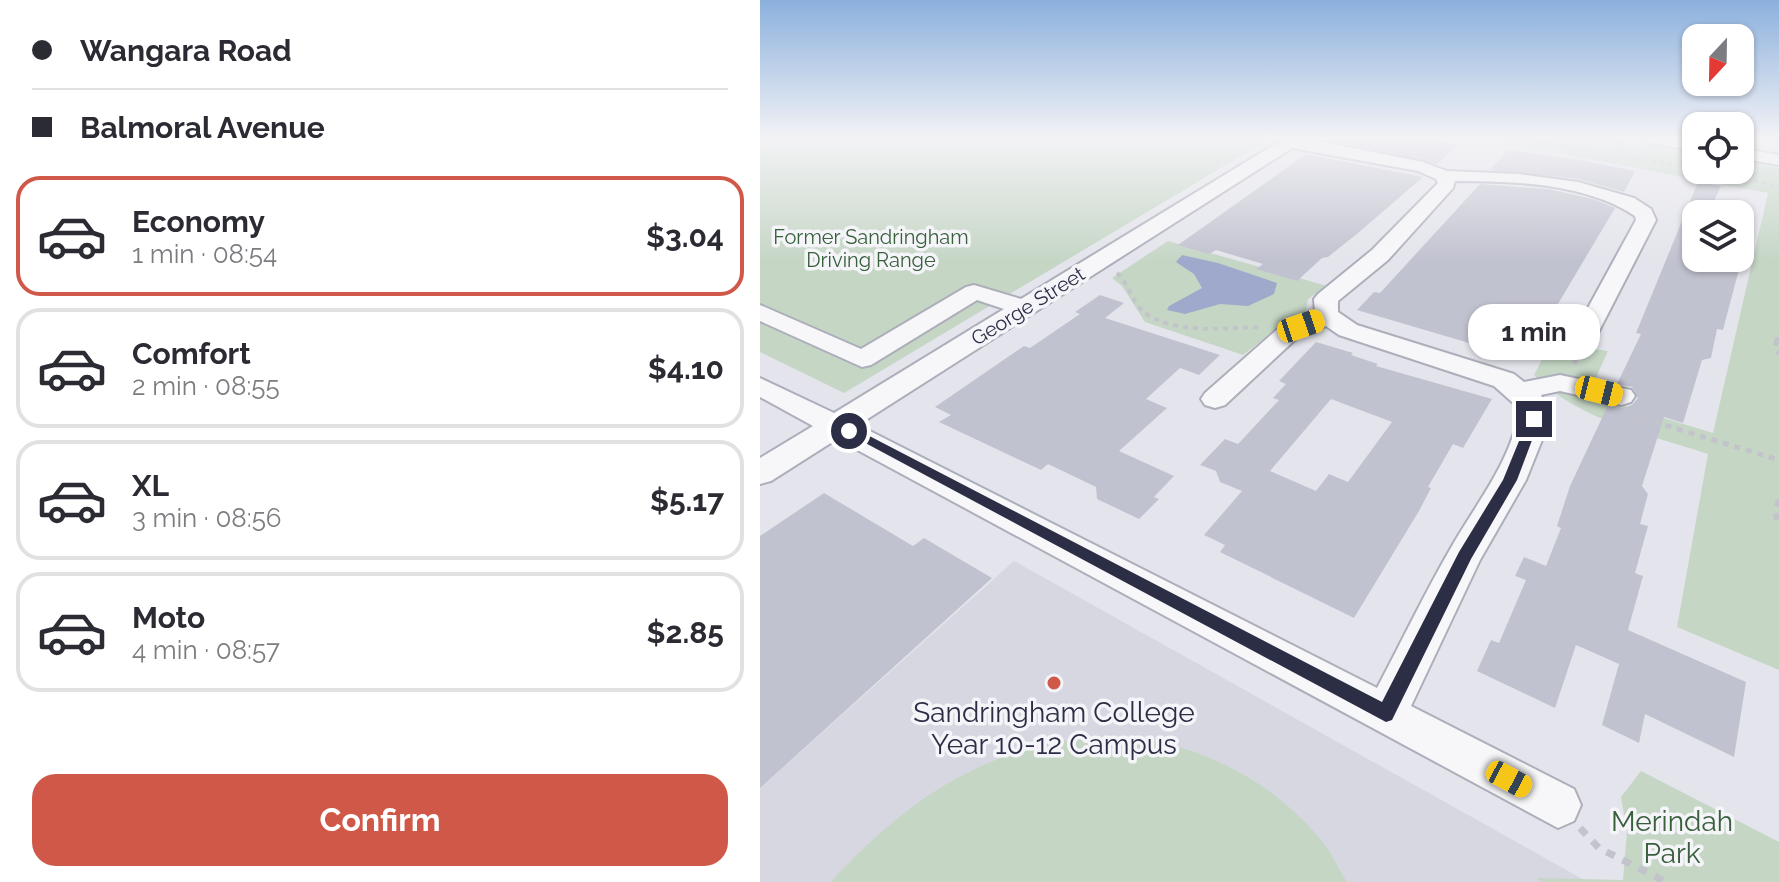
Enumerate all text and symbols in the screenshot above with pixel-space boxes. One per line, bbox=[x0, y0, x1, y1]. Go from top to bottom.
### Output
north arrow bbox=[1682, 24, 1754, 96]
map controls bbox=[1682, 24, 1754, 272]
text: Wangara Road bbox=[80, 33, 292, 68]
text: Balmoral Avenue bbox=[80, 110, 325, 145]
button: locate bbox=[1682, 112, 1754, 184]
icon: car bbox=[36, 200, 108, 272]
button: layers bbox=[1682, 200, 1754, 272]
text: Economy bbox=[132, 204, 265, 239]
text: $3.04 bbox=[646, 219, 724, 254]
park label: Former Sandringham Driving Range bbox=[773, 225, 969, 272]
text: 1 min · 08:54 bbox=[132, 239, 277, 269]
street label: George Street bbox=[967, 261, 1089, 350]
callout: 1 min bbox=[1468, 303, 1600, 359]
car bbox=[1274, 307, 1328, 345]
text: 1 min bbox=[1501, 317, 1567, 347]
icon: car bbox=[36, 332, 108, 404]
text: Comfort bbox=[132, 336, 251, 371]
text: $4.10 bbox=[648, 351, 724, 386]
text: 2 min · 08:55 bbox=[132, 371, 280, 401]
car bbox=[1573, 374, 1625, 408]
route end bbox=[1516, 401, 1552, 437]
route start bbox=[831, 413, 867, 449]
icon: car bbox=[36, 464, 108, 536]
text: XL bbox=[132, 468, 169, 503]
text: $5.17 bbox=[650, 483, 724, 518]
text: 3 min · 08:56 bbox=[132, 503, 281, 533]
icon: car bbox=[36, 596, 108, 668]
text: Moto bbox=[132, 600, 205, 635]
text: $2.85 bbox=[647, 615, 724, 650]
text: 4 min · 08:57 bbox=[132, 635, 280, 665]
marker: Sandringham College Year 10-12 Campus bbox=[1045, 674, 1063, 692]
place label: Sandringham College Year 10-12 Campus bbox=[913, 696, 1195, 761]
car bbox=[1482, 757, 1536, 801]
button: Confirm bbox=[32, 774, 728, 866]
park label: Merindah Park bbox=[1611, 805, 1733, 870]

